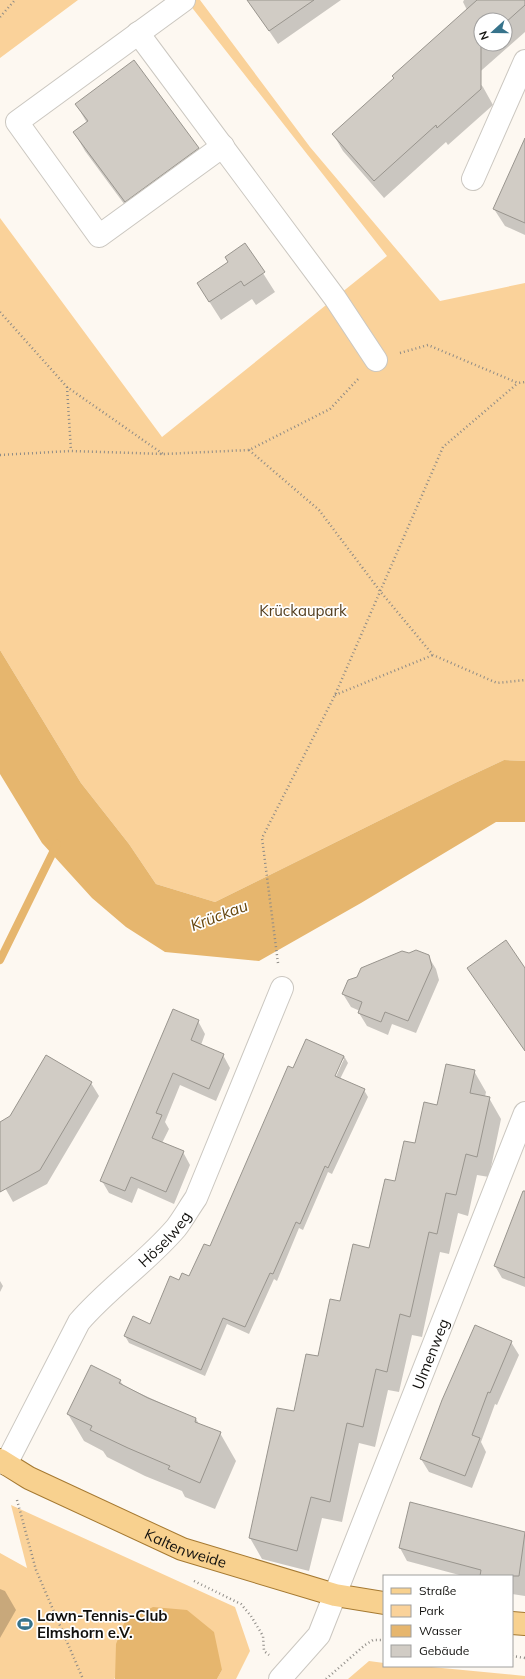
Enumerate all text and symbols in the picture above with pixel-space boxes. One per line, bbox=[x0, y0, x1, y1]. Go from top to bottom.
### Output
north arrow bbox=[473, 12, 513, 52]
text: N bbox=[476, 29, 492, 42]
park label: Krückaupark bbox=[259, 601, 347, 620]
water label: Krückau bbox=[187, 895, 251, 935]
street label: Höselweg bbox=[134, 1207, 195, 1271]
street label: Ulmenweg bbox=[407, 1316, 452, 1392]
street label: Kaltenweide bbox=[142, 1524, 229, 1571]
legend bbox=[383, 1575, 513, 1667]
text: Straße bbox=[419, 1583, 456, 1598]
text: Park bbox=[419, 1603, 445, 1618]
place label: Lawn-Tennis-Club Elmshorn e.V. bbox=[37, 1606, 168, 1642]
sports icon: Lawn-Tennis-Club Elmshorn e.V. bbox=[16, 1615, 34, 1633]
text: Wasser bbox=[419, 1623, 462, 1638]
text: Gebäude bbox=[419, 1643, 469, 1658]

